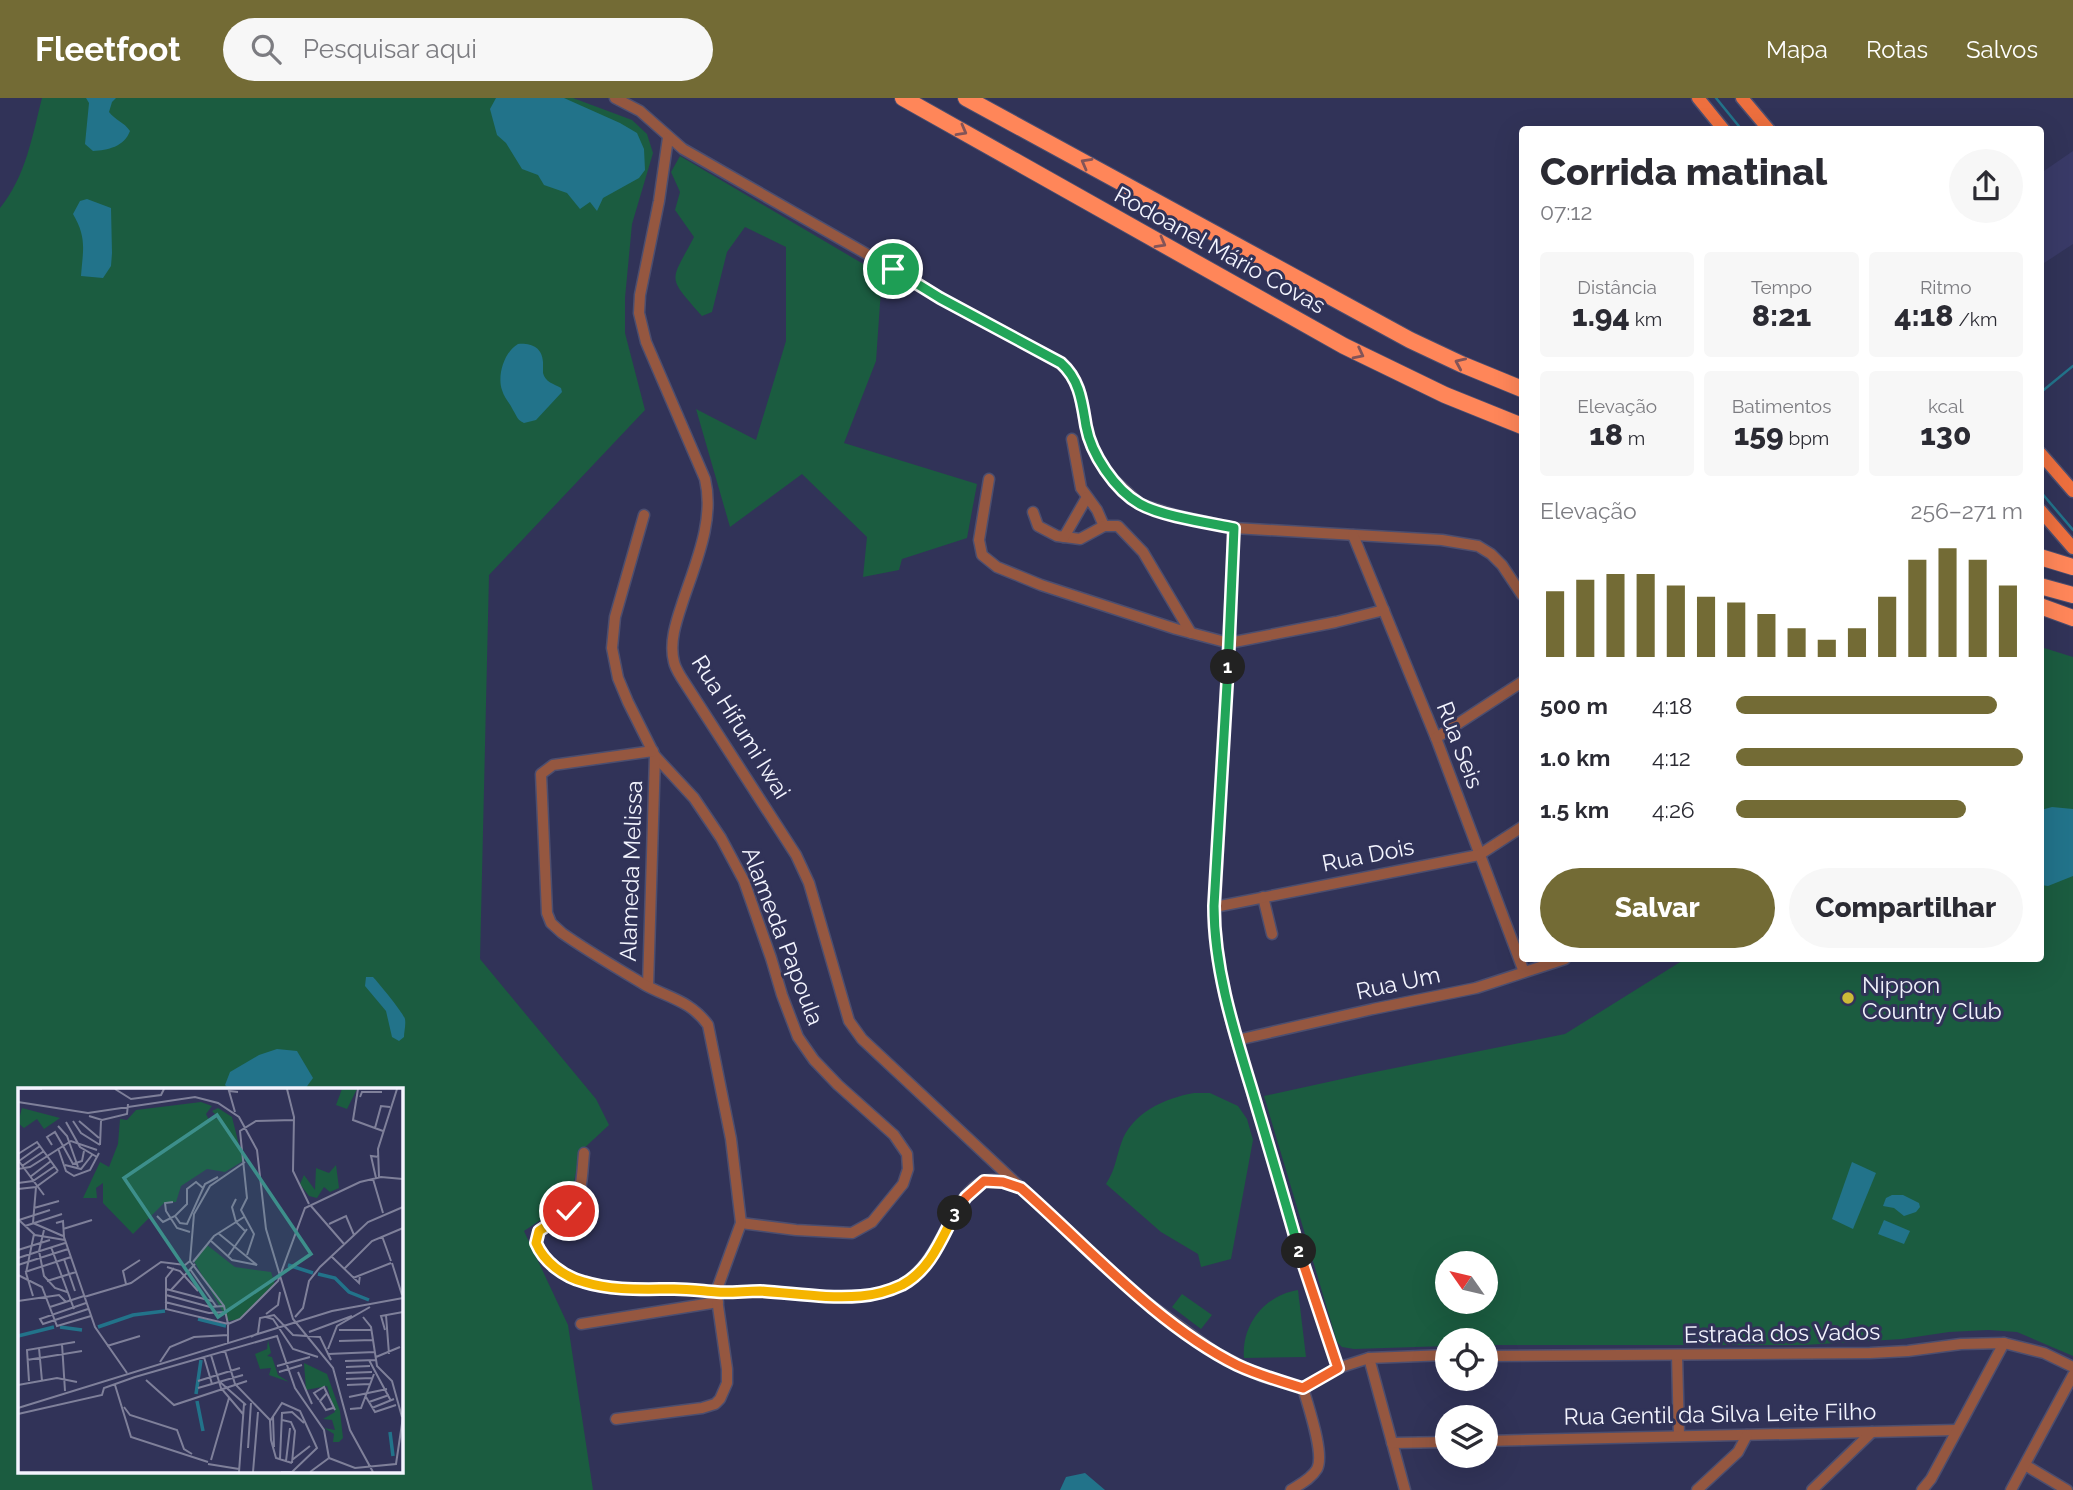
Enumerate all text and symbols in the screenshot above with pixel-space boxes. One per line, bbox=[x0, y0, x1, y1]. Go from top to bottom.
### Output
search box bbox=[223, 18, 713, 81]
text: Fleetfoot bbox=[35, 30, 181, 69]
icon: search bbox=[247, 30, 285, 68]
text: Pesquisar aqui bbox=[303, 34, 477, 64]
text: Mapa bbox=[1766, 35, 1828, 64]
text: Rotas bbox=[1866, 35, 1928, 64]
text: Salvos bbox=[1966, 35, 2038, 64]
one-way arrow bbox=[955, 123, 968, 136]
text: Corrida matinal bbox=[1540, 149, 1827, 194]
button: share bbox=[1949, 149, 2023, 223]
one-way arrow bbox=[1081, 158, 1093, 172]
street label: Rodoanel Mário Covas bbox=[1110, 180, 1330, 319]
text: 07:12 bbox=[1540, 198, 1592, 225]
one-way arrow bbox=[1153, 235, 1166, 248]
pin bbox=[863, 239, 923, 299]
icon: arrive bbox=[874, 250, 912, 288]
text: Distância bbox=[1577, 276, 1657, 298]
text: Tempo bbox=[1751, 276, 1812, 298]
text: Ritmo bbox=[1920, 276, 1972, 298]
text: 1.94 bbox=[1572, 298, 1630, 333]
text: 8:21 bbox=[1752, 298, 1811, 333]
text: 4:18 bbox=[1894, 298, 1954, 333]
text: km bbox=[1630, 308, 1662, 330]
text: /km bbox=[1954, 308, 1997, 330]
one-way arrow bbox=[1352, 345, 1364, 359]
one-way arrow bbox=[1454, 357, 1467, 371]
text: Elevação bbox=[1577, 395, 1657, 417]
text: Batimentos bbox=[1732, 395, 1831, 417]
text: kcal bbox=[1928, 395, 1964, 417]
text: 18 bbox=[1589, 417, 1623, 452]
text: 159 bbox=[1734, 417, 1784, 452]
text: 130 bbox=[1920, 417, 1971, 452]
text: m bbox=[1623, 427, 1645, 449]
text: bpm bbox=[1784, 427, 1829, 449]
text: Elevação bbox=[1540, 497, 1637, 524]
text: 256–271 m bbox=[1910, 497, 2023, 524]
street label: Rua Hifumi Iwai bbox=[687, 650, 796, 803]
pin: 1 bbox=[1210, 650, 1246, 684]
text: 1 bbox=[1223, 655, 1232, 677]
text: 500 m bbox=[1540, 692, 1608, 719]
text: 4:18 bbox=[1652, 692, 1692, 719]
street label: Rua Seis bbox=[1432, 698, 1489, 792]
text: 1.0 km bbox=[1540, 744, 1610, 771]
text: 4:12 bbox=[1652, 744, 1691, 771]
street label: Alameda Melissa bbox=[614, 780, 647, 962]
text: 1.5 km bbox=[1540, 796, 1609, 823]
text: 4:26 bbox=[1652, 796, 1695, 823]
street label: Rua Dois bbox=[1320, 832, 1416, 877]
street label: Alameda Papoula bbox=[737, 843, 830, 1029]
button: Salvar bbox=[1540, 868, 1775, 948]
button: Compartilhar bbox=[1789, 868, 2023, 948]
street label: Rua Um bbox=[1353, 960, 1442, 1005]
place label: Nippon Country Club bbox=[1862, 971, 2002, 1024]
marker: Nippon Country Club bbox=[1840, 990, 1856, 1006]
inset map bbox=[18, 1088, 402, 1472]
pin bbox=[539, 1181, 599, 1241]
icon: check bbox=[550, 1192, 588, 1230]
pin: 3 bbox=[937, 1196, 972, 1230]
text: 3 bbox=[949, 1201, 960, 1223]
pin: 2 bbox=[1282, 1234, 1316, 1268]
text: 2 bbox=[1293, 1239, 1304, 1261]
north arrow bbox=[1435, 1251, 1498, 1314]
map controls bbox=[1435, 1251, 1498, 1468]
street label: Estrada dos Vados bbox=[1684, 1317, 1880, 1348]
button: locate bbox=[1435, 1328, 1498, 1391]
street label: Rua Gentil da Silva Leite Filho bbox=[1563, 1397, 1877, 1430]
button: layers bbox=[1435, 1405, 1498, 1468]

